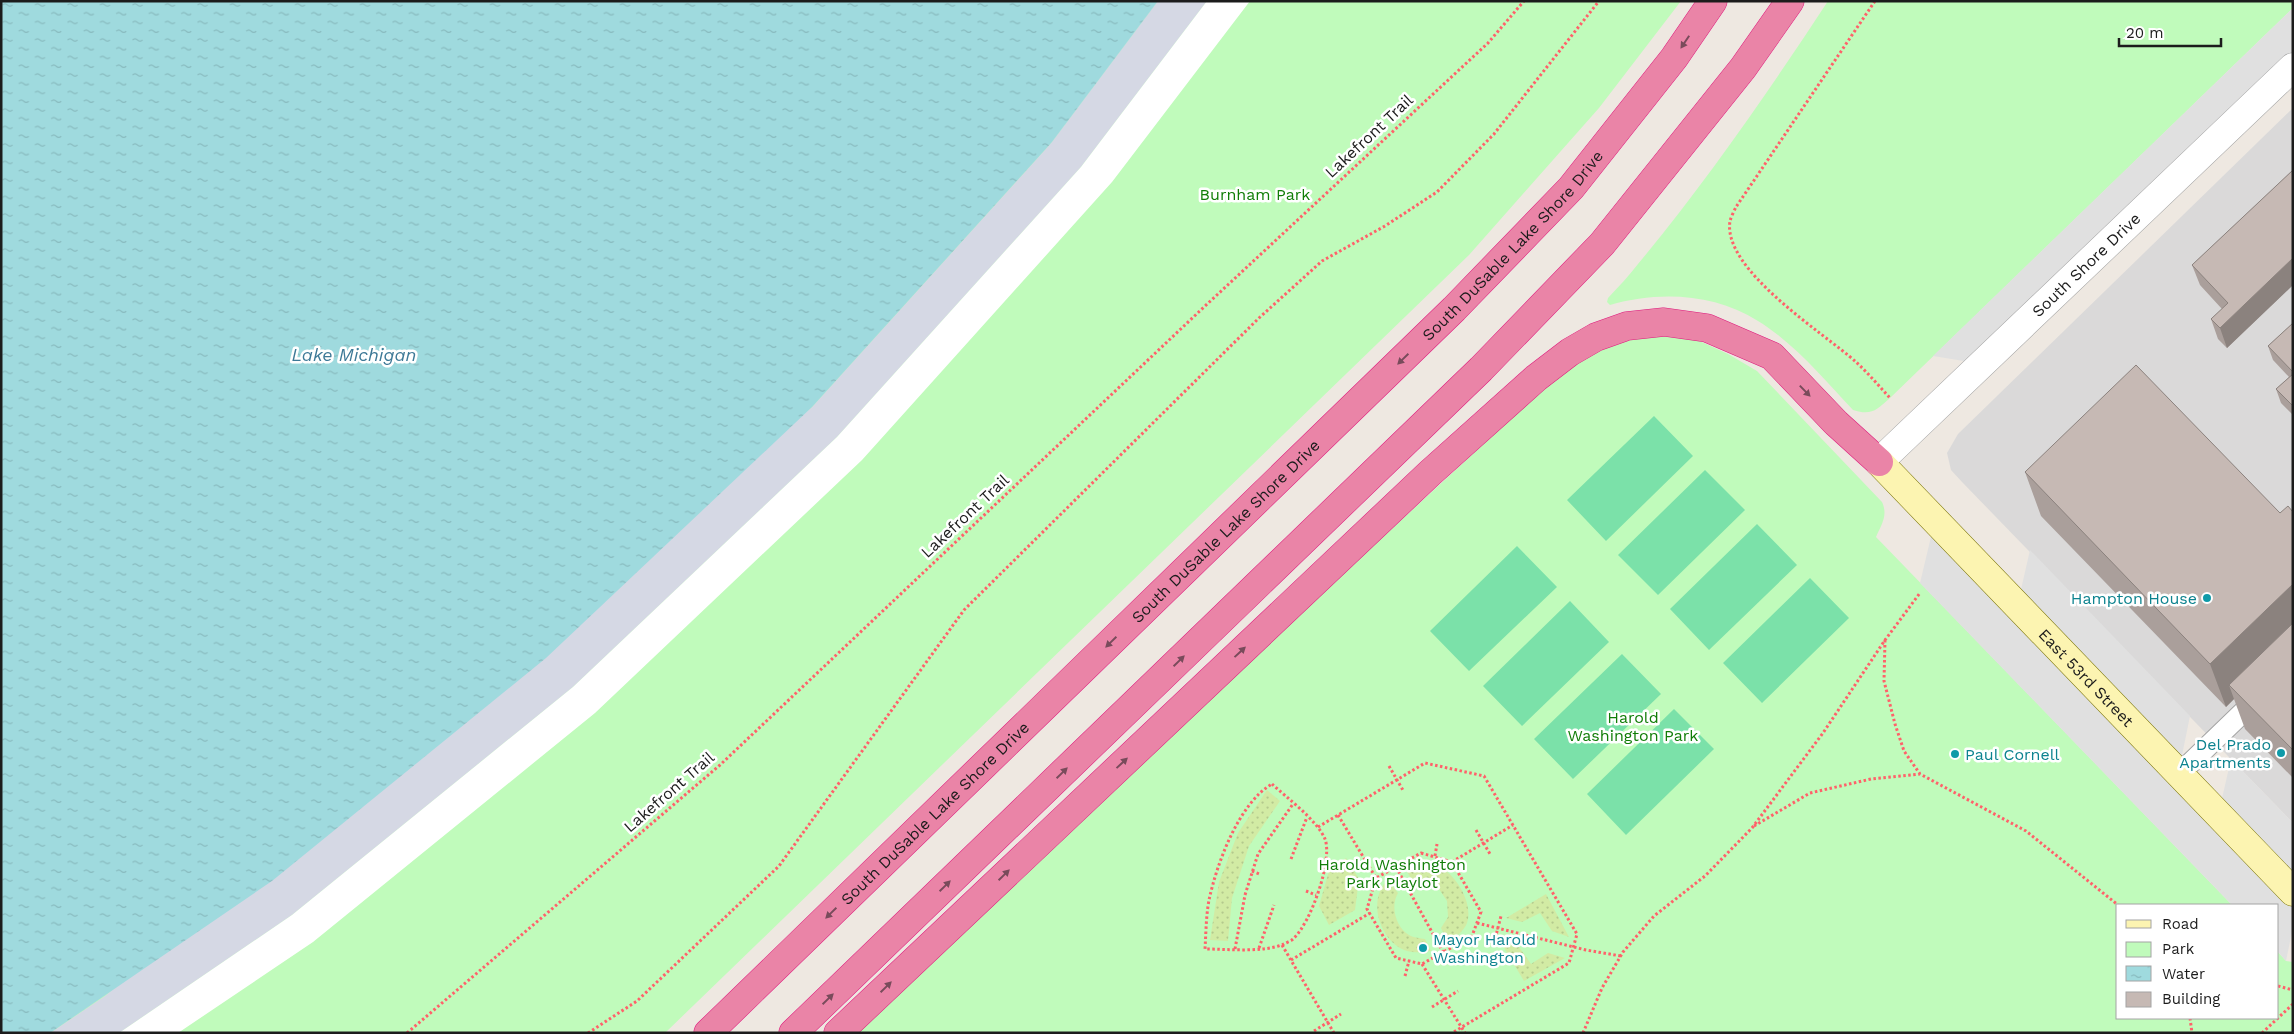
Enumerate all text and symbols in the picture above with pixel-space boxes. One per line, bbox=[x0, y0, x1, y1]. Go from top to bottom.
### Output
scale bar bbox=[2119, 15, 2222, 47]
text: 20 m bbox=[2126, 24, 2164, 42]
one-way arrow bbox=[1680, 35, 1690, 48]
street label: Lakefront Trail bbox=[1321, 90, 1417, 182]
street label: South DuSable Lake Shore Drive bbox=[1418, 146, 1607, 344]
park label: Burnham Park bbox=[1200, 185, 1310, 204]
street label: South Shore Drive bbox=[2028, 209, 2144, 321]
water label: Lake Michigan bbox=[292, 344, 416, 365]
one-way arrow bbox=[1398, 352, 1410, 364]
one-way arrow bbox=[1799, 385, 1811, 397]
street label: South DuSable Lake Shore Drive bbox=[1127, 435, 1323, 626]
street label: Lakefront Trail bbox=[917, 470, 1013, 562]
place label: Hampton House bbox=[2071, 589, 2197, 608]
marker: Hampton House bbox=[2201, 592, 2213, 604]
street label: East 53rd Street bbox=[2035, 624, 2138, 730]
one-way arrow bbox=[1105, 636, 1117, 648]
one-way arrow bbox=[1234, 646, 1246, 658]
one-way arrow bbox=[1172, 655, 1184, 667]
park label: Harold Washington Park bbox=[1568, 708, 1698, 745]
street label: South DuSable Lake Shore Drive bbox=[837, 717, 1033, 908]
place label: Del Prado Apartments bbox=[2179, 735, 2271, 772]
place label: Paul Cornell bbox=[1965, 745, 2060, 764]
marker: Del Prado Apartments bbox=[2275, 747, 2287, 759]
street label: Lakefront Trail bbox=[620, 748, 718, 836]
marker: Paul Cornell bbox=[1949, 748, 1961, 760]
one-way arrow bbox=[1115, 757, 1127, 769]
one-way arrow bbox=[1055, 768, 1067, 780]
park label: Harold Washington Park Playlot bbox=[1318, 855, 1466, 892]
one-way arrow bbox=[997, 869, 1009, 881]
one-way arrow bbox=[938, 880, 950, 892]
legend bbox=[2116, 904, 2279, 1019]
one-way arrow bbox=[825, 907, 837, 919]
text: Road bbox=[2162, 915, 2199, 933]
place label: Mayor Harold Washington bbox=[1433, 930, 1536, 967]
text: Park bbox=[2162, 940, 2195, 958]
marker: Mayor Harold Washington bbox=[1417, 942, 1429, 954]
text: Water bbox=[2162, 965, 2205, 983]
one-way arrow bbox=[880, 981, 892, 993]
text: Building bbox=[2162, 990, 2220, 1008]
one-way arrow bbox=[821, 993, 833, 1005]

